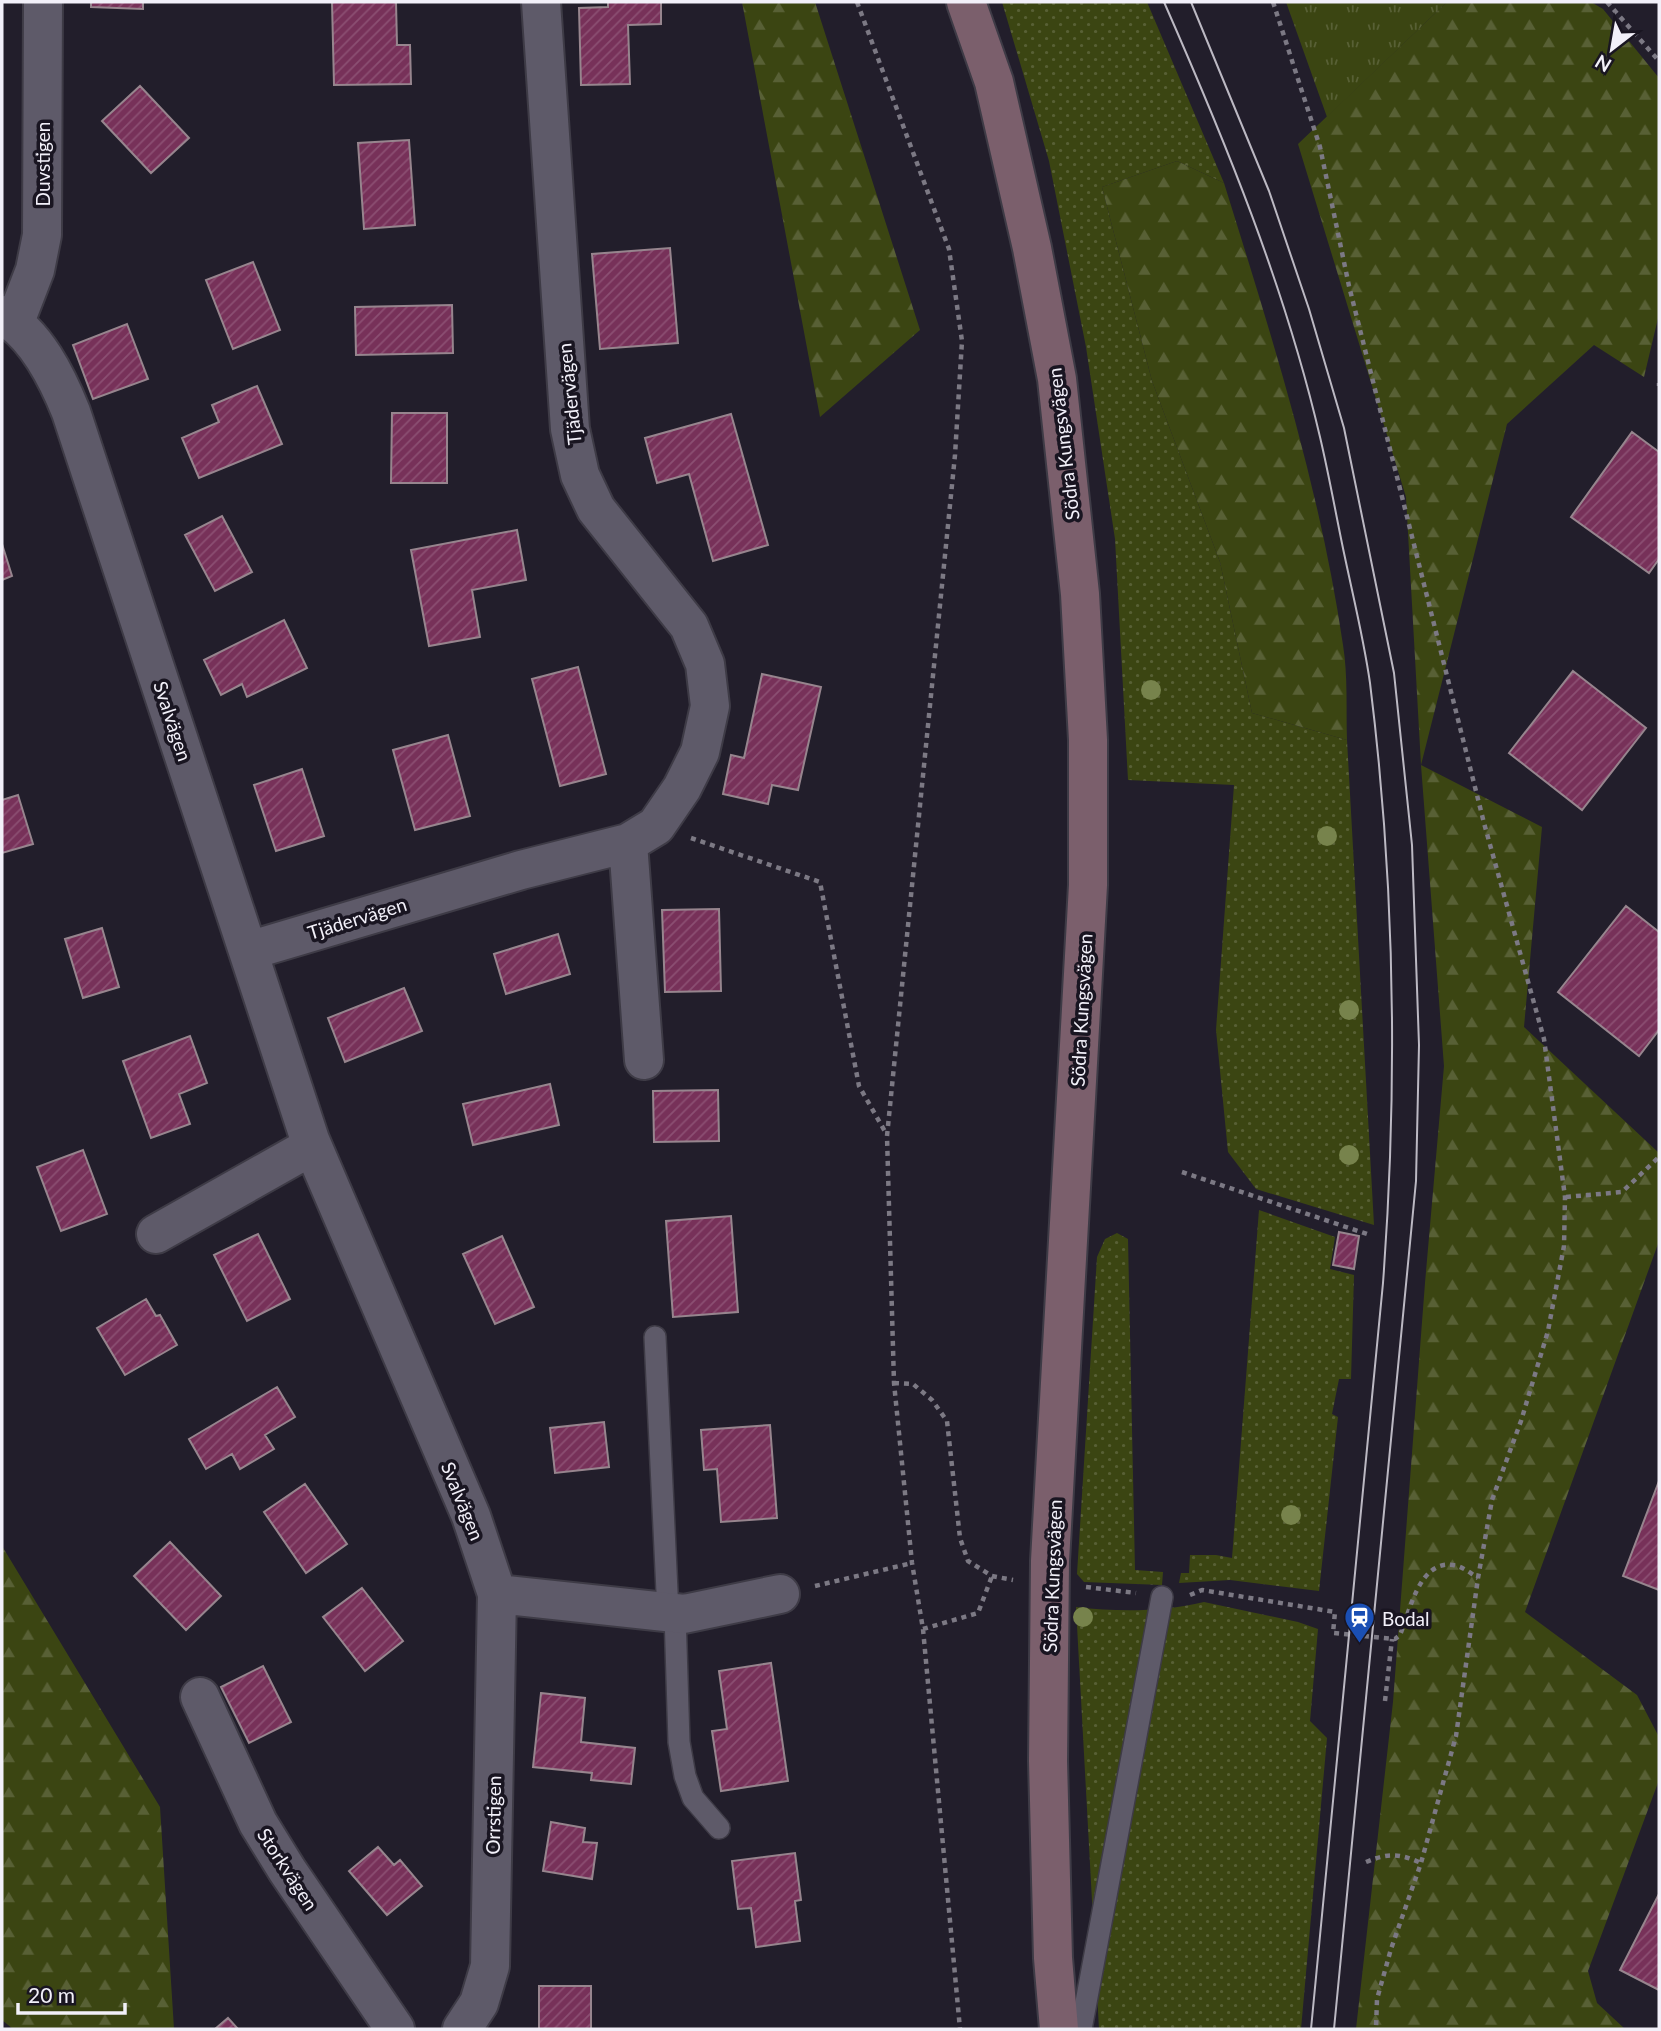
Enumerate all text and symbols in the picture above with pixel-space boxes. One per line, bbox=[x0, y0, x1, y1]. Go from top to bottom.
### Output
north arrow bbox=[1577, 14, 1647, 84]
text: N bbox=[1591, 50, 1615, 78]
street label: Duvstigen bbox=[31, 122, 54, 206]
street label: Tjädervägen bbox=[552, 342, 586, 446]
street label: Södra Kungsvägen bbox=[1042, 366, 1084, 522]
street label: Svalvägen bbox=[149, 678, 197, 764]
street label: Tjädervägen bbox=[305, 892, 409, 944]
street label: Södra Kungsvägen bbox=[1066, 933, 1096, 1087]
street label: Svalvägen bbox=[437, 1458, 489, 1544]
street label: Södra Kungsvägen bbox=[1038, 1499, 1066, 1653]
station icon: Bodal bbox=[1342, 1601, 1376, 1645]
place label: Bodal bbox=[1382, 1607, 1429, 1630]
street label: Orrstigen bbox=[481, 1775, 505, 1855]
street label: Storkvägen bbox=[253, 1824, 323, 1914]
scale bar bbox=[18, 1972, 124, 2016]
text: 20 m bbox=[28, 1982, 75, 2007]

